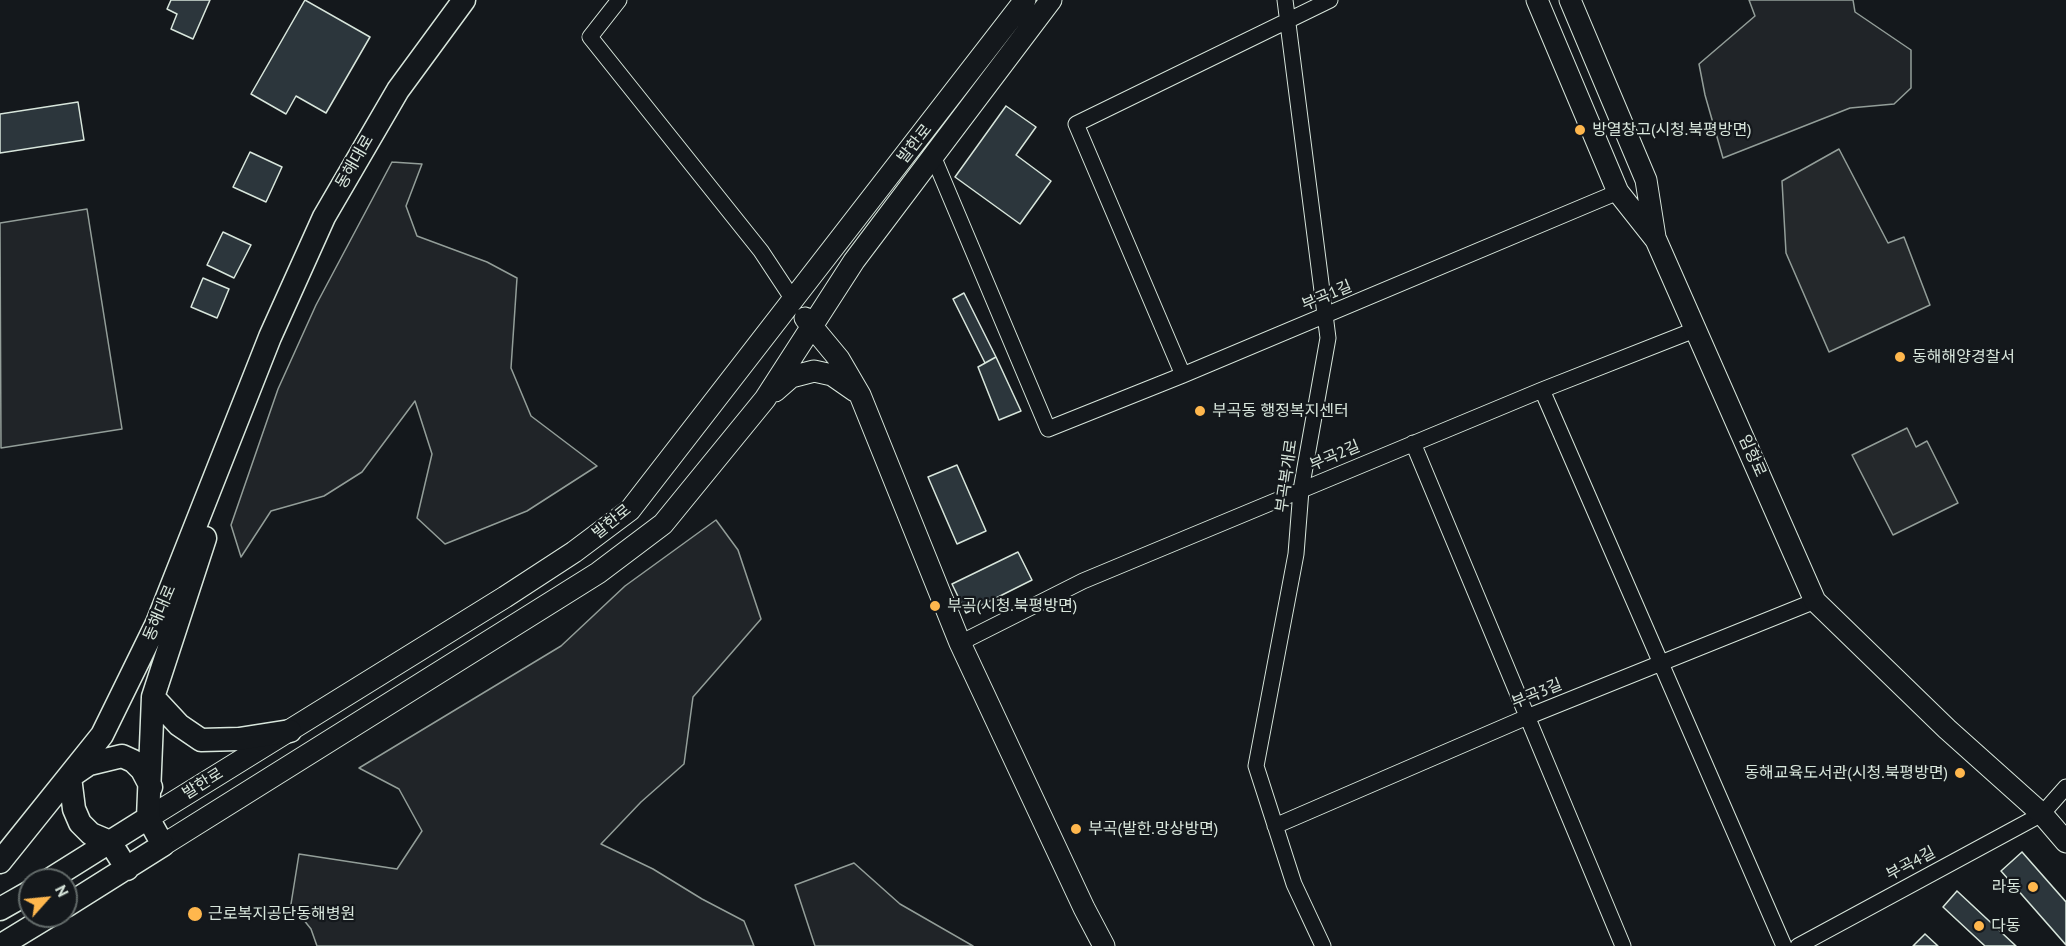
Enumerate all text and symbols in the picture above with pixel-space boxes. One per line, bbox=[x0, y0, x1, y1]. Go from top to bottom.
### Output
place label: 방열창고(시청.북평방면) bbox=[1592, 120, 1752, 140]
street label: 발한로 bbox=[894, 121, 936, 167]
marker: 방열창고(시청.북평방면) bbox=[1573, 123, 1587, 137]
street label: 동해대로 bbox=[332, 132, 378, 192]
street label: 부곡1길 bbox=[1299, 277, 1355, 315]
place label: 동해해양경찰서 bbox=[1912, 347, 2015, 367]
marker: 동해해양경찰서 bbox=[1893, 350, 1907, 364]
place label: 부곡동 행정복지센터 bbox=[1212, 401, 1349, 421]
marker: 부곡동 행정복지센터 bbox=[1193, 404, 1207, 418]
street label: 임항로 bbox=[1734, 432, 1770, 480]
street label: 부곡2길 bbox=[1307, 437, 1363, 475]
street label: 부곡복개로 bbox=[1272, 438, 1302, 514]
street label: 발한로 bbox=[589, 501, 635, 543]
street label: 동해대로 bbox=[140, 582, 180, 644]
place label: 부곡(시청.북평방면) bbox=[947, 596, 1077, 616]
marker: 부곡(시청.북평방면) bbox=[928, 599, 942, 613]
street label: 부곡3길 bbox=[1509, 675, 1565, 713]
place label: 동해교육도서관(시청.북평방면) bbox=[1744, 763, 1948, 783]
street label: 발한로 bbox=[179, 764, 227, 804]
marker: 동해교육도서관(시청.북평방면) bbox=[1953, 766, 1967, 780]
place label: 부곡(발한.망상방면) bbox=[1088, 819, 1218, 839]
marker: 부곡(발한.망상방면) bbox=[1069, 822, 1083, 836]
street label: 부곡4길 bbox=[1883, 843, 1939, 885]
north arrow bbox=[18, 868, 78, 928]
place label: 라동 bbox=[1992, 877, 2021, 897]
marker: 라동 bbox=[2026, 880, 2040, 894]
text: N bbox=[51, 882, 74, 900]
place label: 근로복지공단동해병원 bbox=[208, 904, 355, 924]
marker: 근로복지공단동해병원 bbox=[186, 905, 204, 923]
place label: 다동 bbox=[1991, 916, 2020, 936]
marker: 다동 bbox=[1972, 919, 1986, 933]

